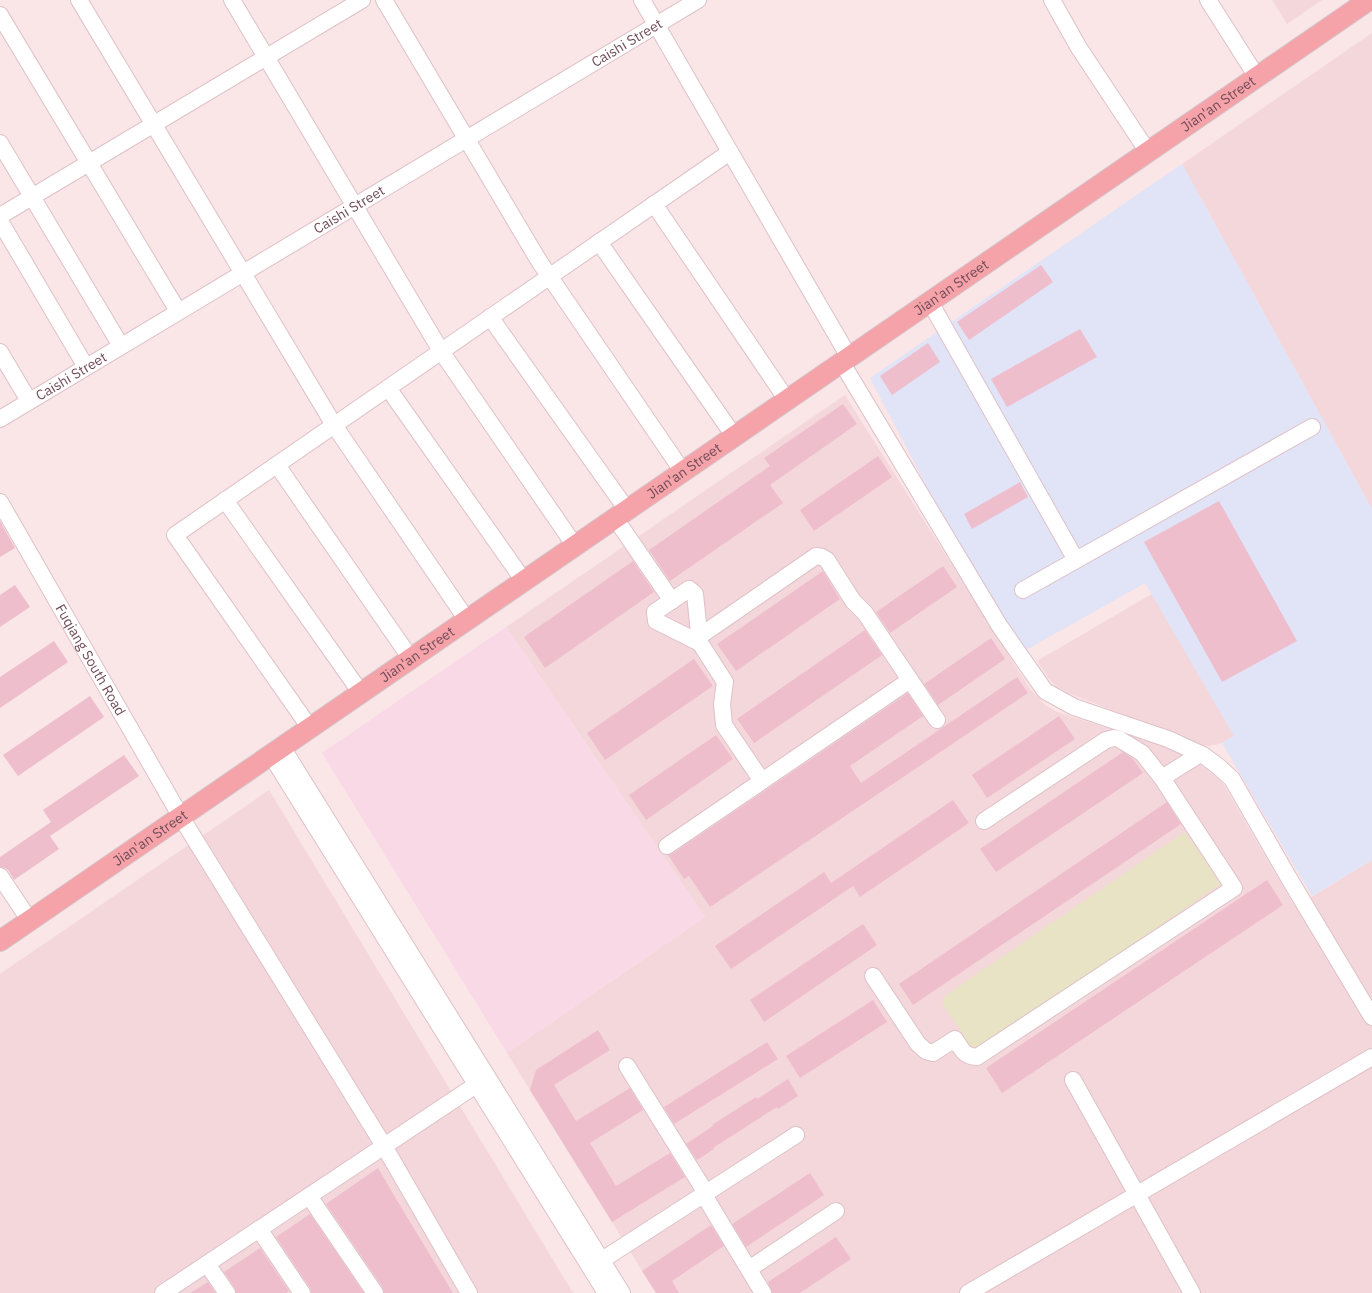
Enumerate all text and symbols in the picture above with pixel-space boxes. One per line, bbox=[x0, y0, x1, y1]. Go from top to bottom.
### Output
street label: Caishi Street bbox=[588, 15, 666, 71]
street label: Jian'an Street bbox=[1177, 72, 1259, 136]
street label: Caishi Street bbox=[310, 181, 388, 238]
street label: Jian'an Street bbox=[910, 255, 992, 319]
street label: Caishi Street bbox=[32, 348, 110, 405]
street label: Jian'an Street bbox=[643, 439, 725, 503]
street label: Fuqiang South Road bbox=[52, 601, 130, 719]
street label: Jian'an Street bbox=[376, 622, 458, 686]
street label: Jian'an Street bbox=[109, 806, 191, 870]

